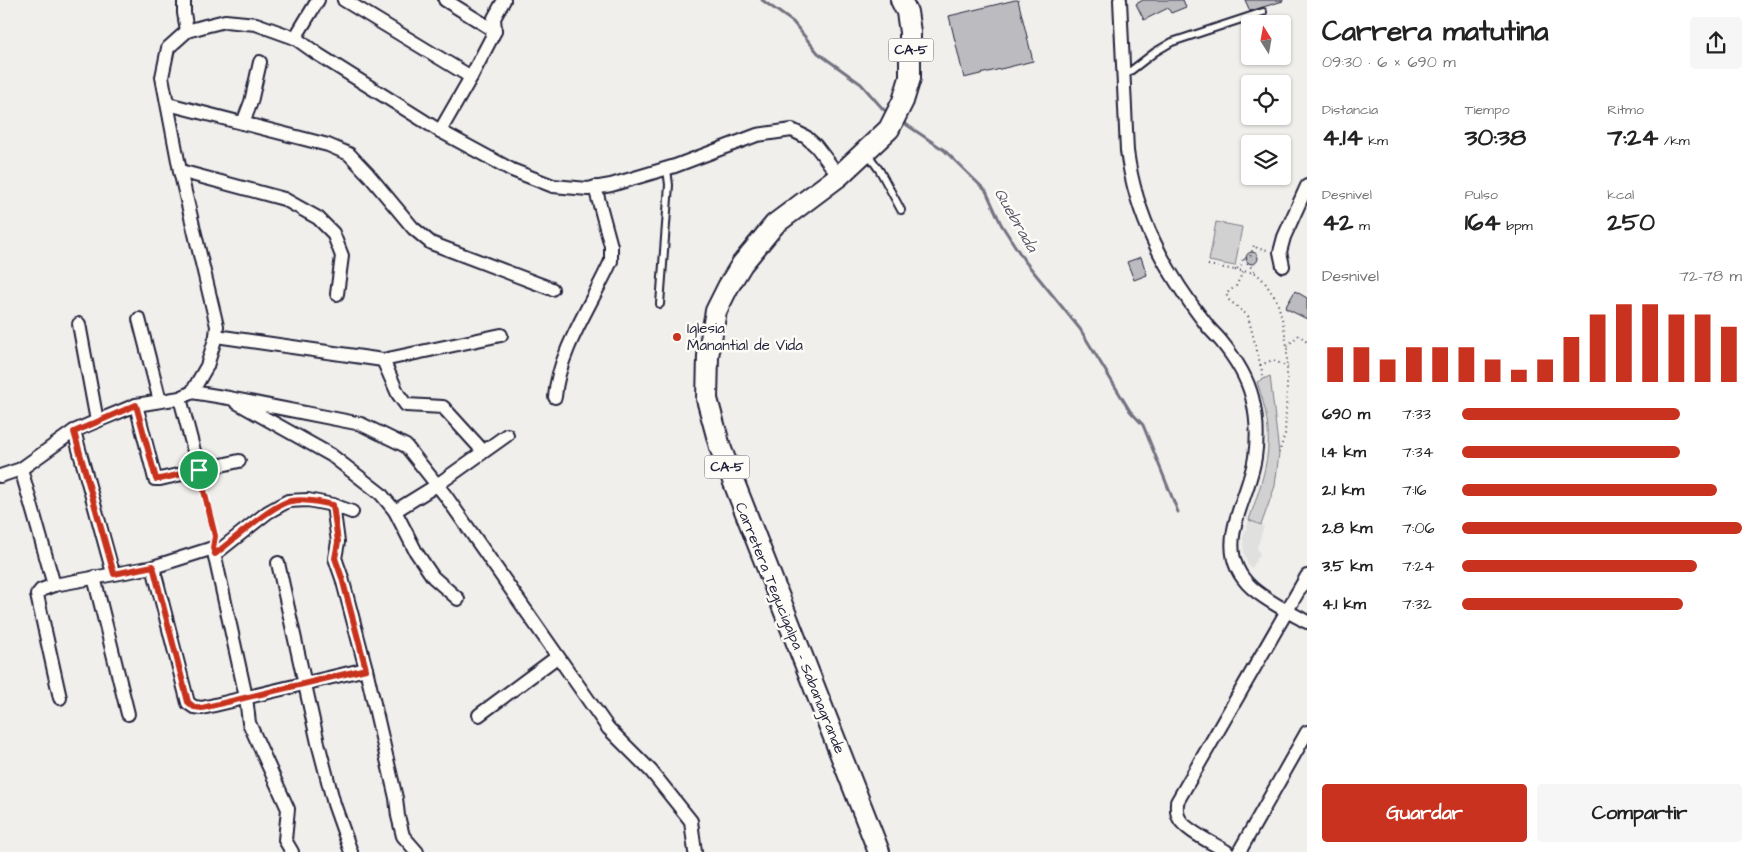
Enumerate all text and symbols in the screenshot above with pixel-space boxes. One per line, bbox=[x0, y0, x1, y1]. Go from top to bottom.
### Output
text: Carrera matutina bbox=[1322, 12, 1548, 51]
north arrow bbox=[1241, 15, 1291, 65]
map controls bbox=[1241, 15, 1291, 185]
button: share bbox=[1690, 17, 1742, 69]
road number: CA-5 bbox=[888, 38, 934, 62]
text: 09:30 · 6 × 690 m bbox=[1322, 51, 1456, 73]
button: locate bbox=[1241, 75, 1291, 125]
text: Distancia bbox=[1322, 100, 1378, 120]
text: Tiempo bbox=[1465, 100, 1510, 120]
text: Ritmo bbox=[1607, 100, 1644, 120]
text: 4.14 bbox=[1322, 120, 1363, 155]
text: 30:38 bbox=[1465, 120, 1526, 155]
text: 7:24 bbox=[1607, 120, 1658, 155]
text: km bbox=[1363, 131, 1388, 151]
text: /km bbox=[1658, 131, 1690, 151]
button: layers bbox=[1241, 135, 1291, 185]
water label: Quebrada bbox=[989, 184, 1044, 257]
text: Desnivel bbox=[1322, 185, 1372, 205]
text: Pulso bbox=[1465, 185, 1498, 205]
text: kcal bbox=[1607, 185, 1634, 205]
text: 42 bbox=[1322, 205, 1353, 240]
text: 164 bbox=[1465, 205, 1501, 240]
text: 250 bbox=[1607, 205, 1655, 240]
text: m bbox=[1353, 216, 1370, 236]
text: bpm bbox=[1501, 216, 1533, 236]
text: Desnivel bbox=[1322, 265, 1379, 287]
text: 72–78 m bbox=[1679, 265, 1742, 287]
place label: Iglesia Manantial de Vida bbox=[687, 318, 803, 356]
marker: Iglesia Manantial de Vida bbox=[671, 331, 683, 343]
text: 690 m bbox=[1322, 403, 1370, 425]
text: 7:33 bbox=[1402, 403, 1431, 425]
text: 1.4 km bbox=[1322, 441, 1366, 463]
text: 7:34 bbox=[1402, 441, 1434, 463]
pin bbox=[178, 449, 220, 491]
icon: arrive bbox=[185, 456, 213, 484]
road number: CA-5 bbox=[704, 456, 750, 478]
text: 2.1 km bbox=[1322, 479, 1364, 501]
text: 7:16 bbox=[1402, 479, 1427, 501]
street label: Carretera Tegucigalpa - Sabanagrande bbox=[729, 499, 850, 757]
text: 2.8 km bbox=[1322, 517, 1372, 539]
text: 7:06 bbox=[1402, 517, 1435, 539]
text: 3.5 km bbox=[1322, 555, 1372, 577]
text: 7:24 bbox=[1402, 555, 1435, 577]
text: 4.1 km bbox=[1322, 593, 1366, 615]
text: 7:32 bbox=[1402, 593, 1432, 615]
button: Guardar bbox=[1322, 784, 1527, 842]
button: Compartir bbox=[1537, 784, 1742, 842]

